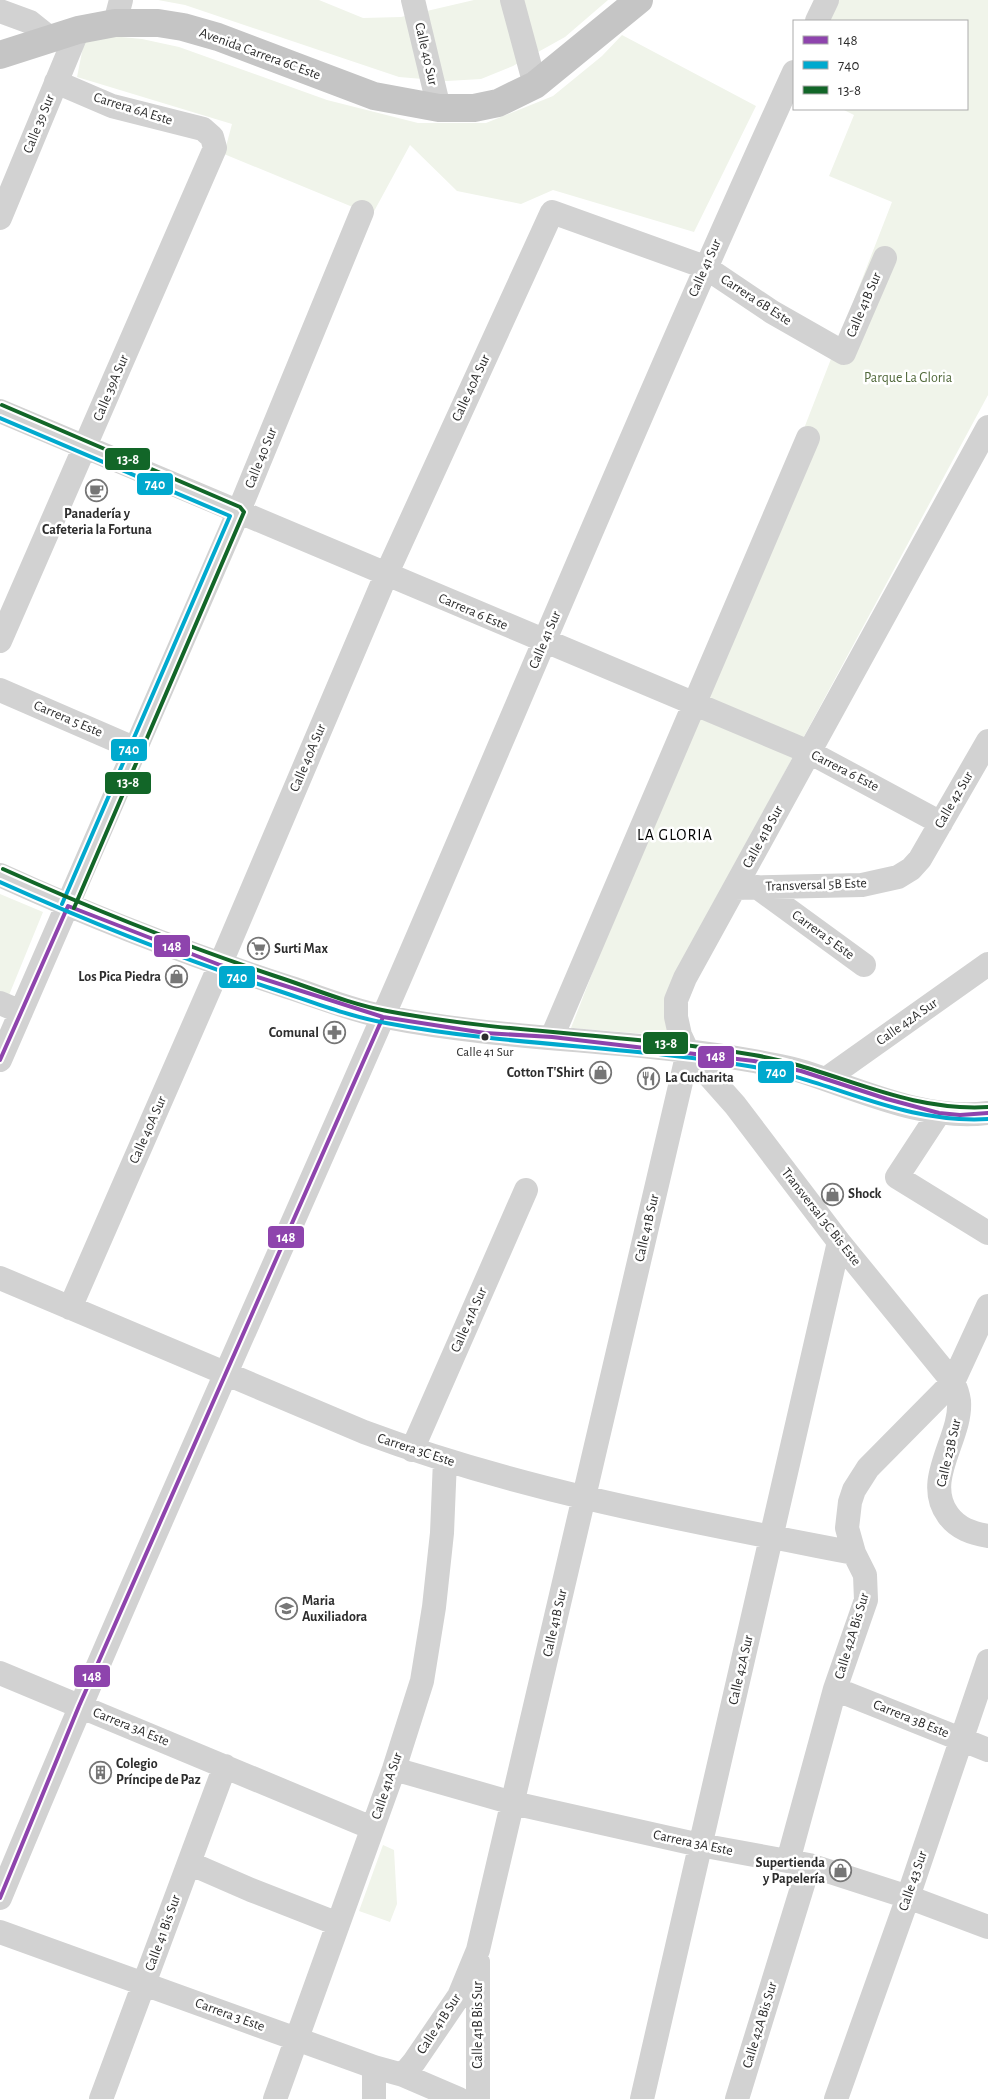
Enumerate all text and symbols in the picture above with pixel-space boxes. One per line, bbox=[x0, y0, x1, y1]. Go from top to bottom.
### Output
legend bbox=[793, 20, 968, 110]
street label: Calle 40 Sur bbox=[412, 21, 440, 87]
street label: Avenida Carrera 6C Este bbox=[198, 26, 322, 82]
text: 148 bbox=[838, 33, 858, 48]
text: 740 bbox=[838, 58, 859, 73]
text: 13-8 bbox=[838, 83, 861, 98]
street label: Carrera 6A Este bbox=[92, 90, 174, 128]
street label: Calle 39 Sur bbox=[21, 92, 57, 155]
street label: Calle 41 Sur bbox=[686, 237, 724, 299]
street label: Calle 41B Sur bbox=[844, 270, 884, 339]
street label: Carrera 6B Este bbox=[718, 272, 794, 328]
street label: Calle 39A Sur bbox=[91, 352, 131, 423]
street label: Calle 40A Sur bbox=[449, 352, 493, 424]
park label: Parque La Gloria bbox=[864, 371, 953, 385]
street label: Calle 40 Sur bbox=[243, 425, 280, 490]
line badge: 13-8 bbox=[104, 447, 151, 471]
text: 13-8 bbox=[117, 453, 139, 467]
line badge: 740 bbox=[136, 472, 174, 496]
text: 740 bbox=[145, 478, 165, 492]
cafe icon: Panadería y Cafeteria la Fortuna bbox=[85, 479, 109, 503]
place label: Panadería y Cafeteria la Fortuna bbox=[42, 507, 152, 537]
street label: Carrera 6 Este bbox=[436, 591, 510, 633]
street label: Calle 41 Sur bbox=[527, 609, 564, 671]
street label: Carrera 5 Este bbox=[32, 698, 104, 740]
street label: Calle 40A Sur bbox=[287, 722, 329, 794]
line badge: 740 bbox=[110, 738, 148, 762]
text: 740 bbox=[119, 743, 139, 757]
street label: Carrera 6 Este bbox=[809, 748, 881, 794]
street label: Calle 42 Sur bbox=[932, 769, 976, 831]
line badge: 13-8 bbox=[104, 771, 152, 795]
text: 13-8 bbox=[117, 776, 139, 790]
street label: Calle 41B Sur bbox=[740, 803, 786, 871]
district label: LA GLORIA bbox=[637, 827, 713, 843]
street label: Transversal 5B Este bbox=[765, 876, 867, 894]
street label: Carrera 5 Este bbox=[789, 908, 857, 962]
line badge: 148 bbox=[153, 934, 191, 958]
supermarket icon: Surti Max bbox=[246, 937, 270, 961]
text: 148 bbox=[163, 940, 182, 954]
place label: Surti Max bbox=[274, 942, 328, 956]
shop icon: Los Pica Piedra bbox=[165, 965, 189, 989]
line badge: 740 bbox=[218, 965, 256, 989]
place label: Los Pica Piedra bbox=[78, 970, 161, 984]
text: 740 bbox=[227, 971, 247, 985]
street label: Calle 42A Sur bbox=[874, 996, 941, 1048]
pharmacy icon: Comunal bbox=[323, 1021, 347, 1045]
place label: Comunal bbox=[269, 1026, 319, 1040]
line badge: 13-8 bbox=[642, 1031, 689, 1055]
marker: Calle 41 Sur bbox=[480, 1032, 490, 1042]
text: 13-8 bbox=[655, 1037, 677, 1051]
line badge: 148 bbox=[697, 1045, 735, 1069]
place label: Calle 41 Sur bbox=[456, 1046, 514, 1059]
text: 148 bbox=[707, 1050, 726, 1064]
line badge: 740 bbox=[757, 1060, 795, 1084]
shop icon: Cotton T'Shirt bbox=[588, 1061, 612, 1085]
place label: Cotton T'Shirt bbox=[507, 1066, 584, 1080]
restaurant icon: La Cucharita bbox=[637, 1066, 661, 1090]
text: 740 bbox=[766, 1066, 786, 1080]
place label: La Cucharita bbox=[665, 1071, 734, 1085]
street label: Calle 40A Sur bbox=[127, 1094, 169, 1166]
street label: Transversal 3C Bis Este bbox=[779, 1166, 863, 1268]
shop icon: Shock bbox=[820, 1182, 844, 1206]
place label: Shock bbox=[848, 1187, 882, 1201]
street label: Calle 41B Sur bbox=[632, 1192, 662, 1263]
line badge: 148 bbox=[267, 1225, 305, 1249]
text: 148 bbox=[277, 1231, 296, 1245]
street label: Calle 41A Sur bbox=[448, 1285, 490, 1355]
street label: Calle 23B Sur bbox=[934, 1417, 964, 1488]
street label: Carrera 3C Este bbox=[376, 1431, 456, 1469]
street label: Calle 41B Sur bbox=[540, 1587, 570, 1658]
street label: Calle 42A Bis Sur bbox=[832, 1591, 872, 1681]
place label: Maria Auxiliadora bbox=[302, 1594, 368, 1624]
school or university icon: Maria Auxiliadora bbox=[274, 1597, 298, 1621]
street label: Calle 42A Sur bbox=[726, 1633, 756, 1706]
line badge: 148 bbox=[73, 1664, 111, 1688]
text: 148 bbox=[83, 1670, 102, 1684]
street label: Carrera 3B Este bbox=[871, 1697, 951, 1741]
street label: Carrera 3A Este bbox=[91, 1705, 171, 1749]
street label: Calle 41A Sur bbox=[369, 1750, 405, 1821]
place label: Colegio Príncipe de Paz bbox=[116, 1757, 201, 1787]
building icon: Colegio Príncipe de Paz bbox=[88, 1760, 112, 1784]
street label: Carrera 3A Este bbox=[652, 1828, 734, 1858]
street label: Calle 43 Sur bbox=[896, 1849, 930, 1913]
place label: Supertienda y Papelería bbox=[755, 1856, 825, 1886]
shop icon: Supertienda y Papelería bbox=[829, 1859, 853, 1883]
street label: Calle 41 Bis Sur bbox=[143, 1893, 183, 1973]
street label: Calle 42A Bis Sur bbox=[740, 1980, 780, 2070]
street label: Calle 41B Bis Sur bbox=[471, 1981, 485, 2069]
street label: Calle 41B Sur bbox=[414, 1991, 464, 2057]
street label: Carrera 3 Este bbox=[193, 1996, 267, 2034]

